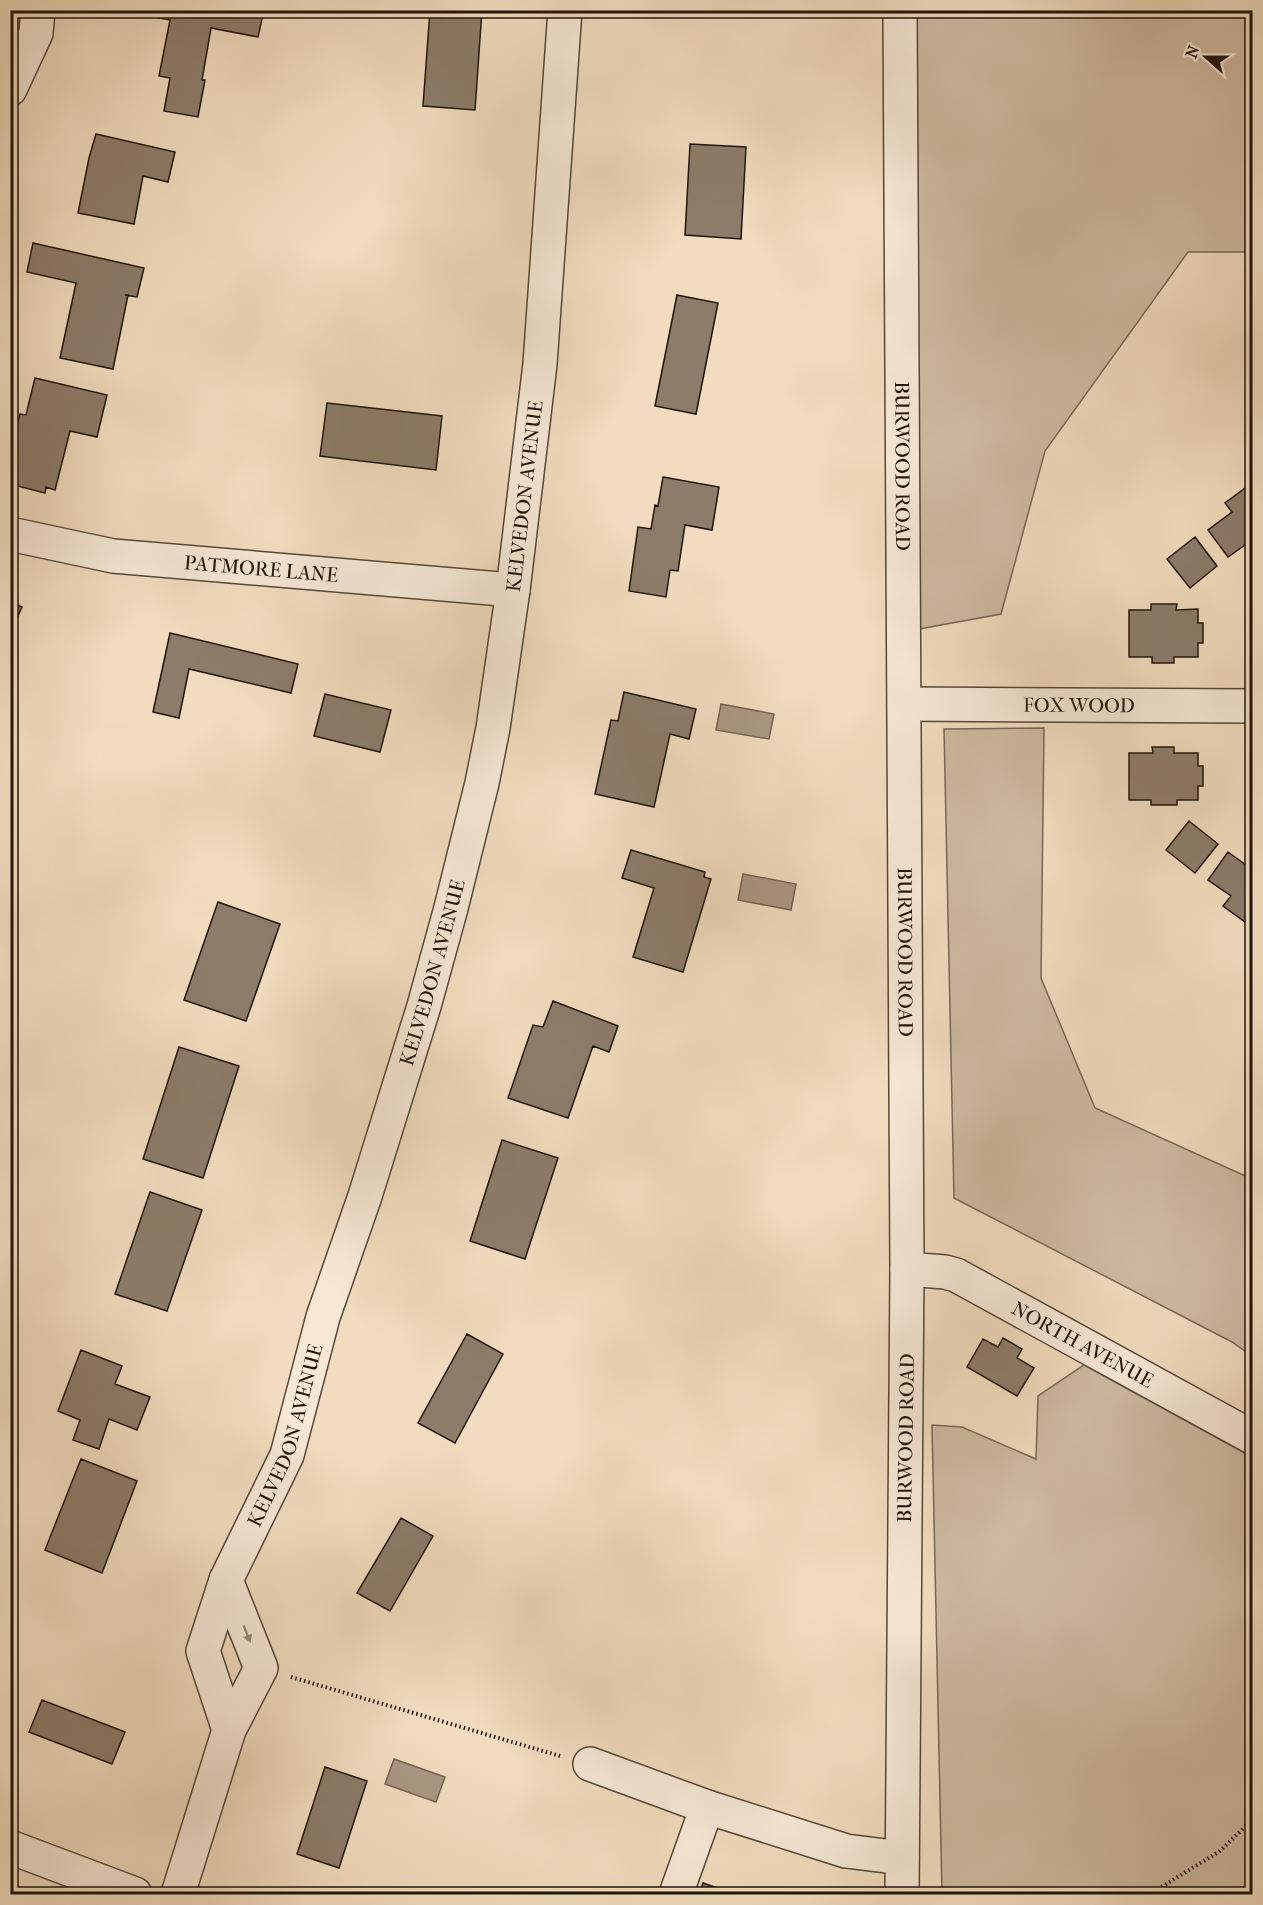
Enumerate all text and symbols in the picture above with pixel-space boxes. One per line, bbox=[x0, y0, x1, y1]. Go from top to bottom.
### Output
north arrow bbox=[1176, 27, 1236, 87]
text: N bbox=[1181, 42, 1204, 61]
street label: BURWOOD ROAD bbox=[891, 381, 915, 551]
street label: KELVEDON AVENUE bbox=[501, 399, 547, 593]
street label: PATMORE LANE bbox=[183, 551, 339, 587]
street label: FOX WOOD bbox=[1023, 693, 1135, 717]
street label: BURWOOD ROAD bbox=[893, 867, 917, 1037]
street label: KELVEDON AVENUE bbox=[395, 877, 469, 1069]
street label: NORTH AVENUE bbox=[1008, 1296, 1158, 1392]
street label: KELVEDON AVENUE bbox=[242, 1341, 327, 1530]
street label: BURWOOD ROAD bbox=[893, 1353, 919, 1523]
one-way arrow bbox=[243, 1626, 253, 1644]

